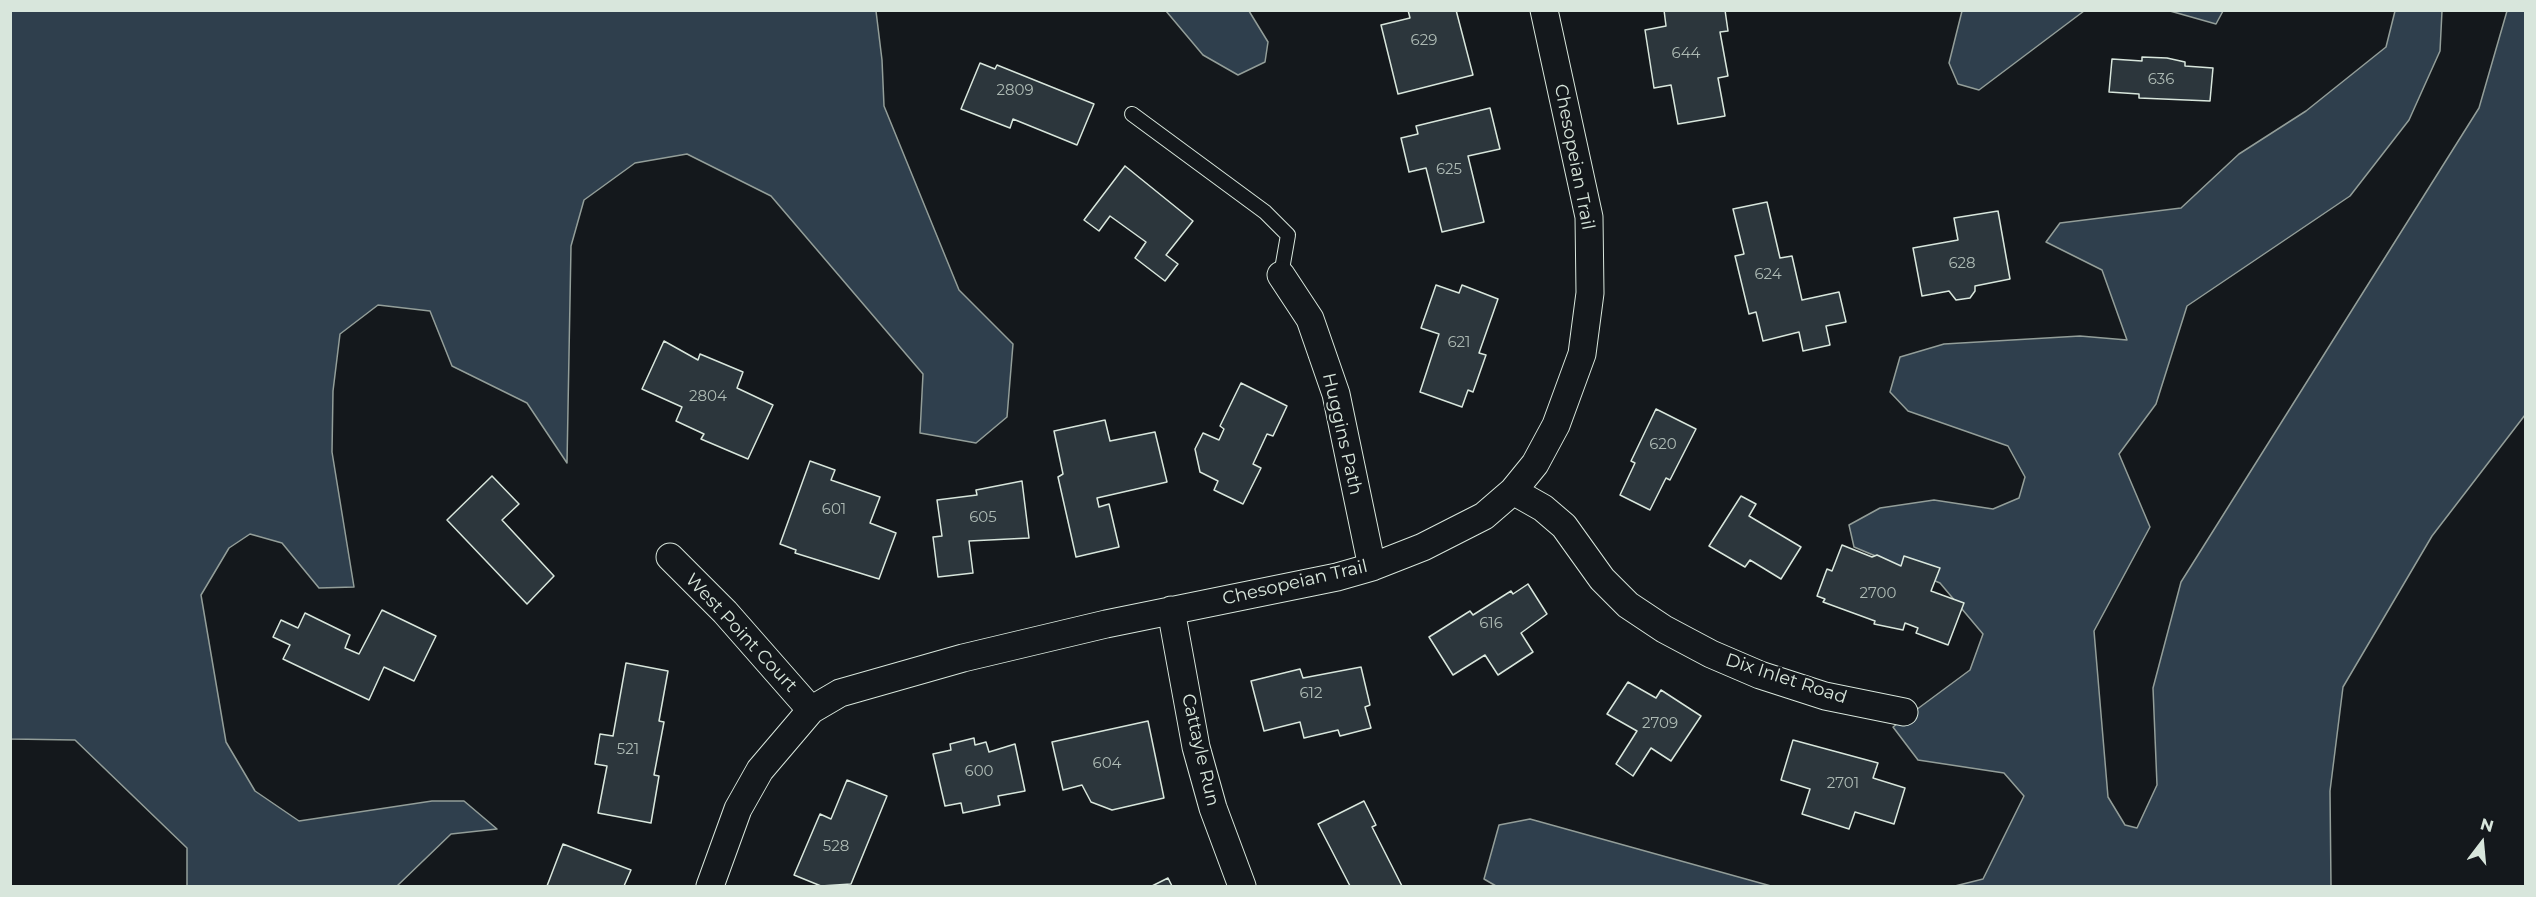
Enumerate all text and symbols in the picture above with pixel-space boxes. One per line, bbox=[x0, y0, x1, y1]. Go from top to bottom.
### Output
house number: 629 bbox=[1411, 32, 1437, 50]
house number: 644 bbox=[1672, 45, 1700, 63]
house number: 636 bbox=[2148, 71, 2174, 89]
house number: 2809 bbox=[996, 82, 1034, 100]
street label: Chesopeian Trail bbox=[1549, 82, 1599, 232]
house number: 625 bbox=[1436, 161, 1462, 179]
house number: 628 bbox=[1948, 255, 1976, 273]
house number: 624 bbox=[1754, 266, 1782, 284]
house number: 621 bbox=[1447, 334, 1471, 352]
street label: Huggins Path bbox=[1317, 371, 1367, 497]
house number: 2804 bbox=[689, 388, 727, 406]
house number: 620 bbox=[1649, 436, 1677, 454]
house number: 601 bbox=[822, 501, 846, 519]
house number: 605 bbox=[969, 509, 997, 527]
street label: Chesopeian Trail bbox=[1220, 556, 1370, 610]
street label: West Point Court bbox=[681, 569, 801, 697]
house number: 2700 bbox=[1860, 585, 1896, 603]
house number: 616 bbox=[1479, 615, 1503, 633]
street label: Dix Inlet Road bbox=[1723, 649, 1849, 709]
house number: 612 bbox=[1299, 685, 1323, 703]
street label: Cattayle Run bbox=[1177, 692, 1223, 808]
house number: 2709 bbox=[1642, 715, 1678, 733]
house number: 521 bbox=[617, 741, 639, 759]
house number: 604 bbox=[1093, 755, 1121, 773]
house number: 600 bbox=[965, 763, 993, 781]
house number: 2701 bbox=[1827, 775, 1859, 793]
north arrow bbox=[2452, 813, 2512, 873]
text: N bbox=[2478, 814, 2496, 836]
house number: 528 bbox=[823, 838, 849, 856]

